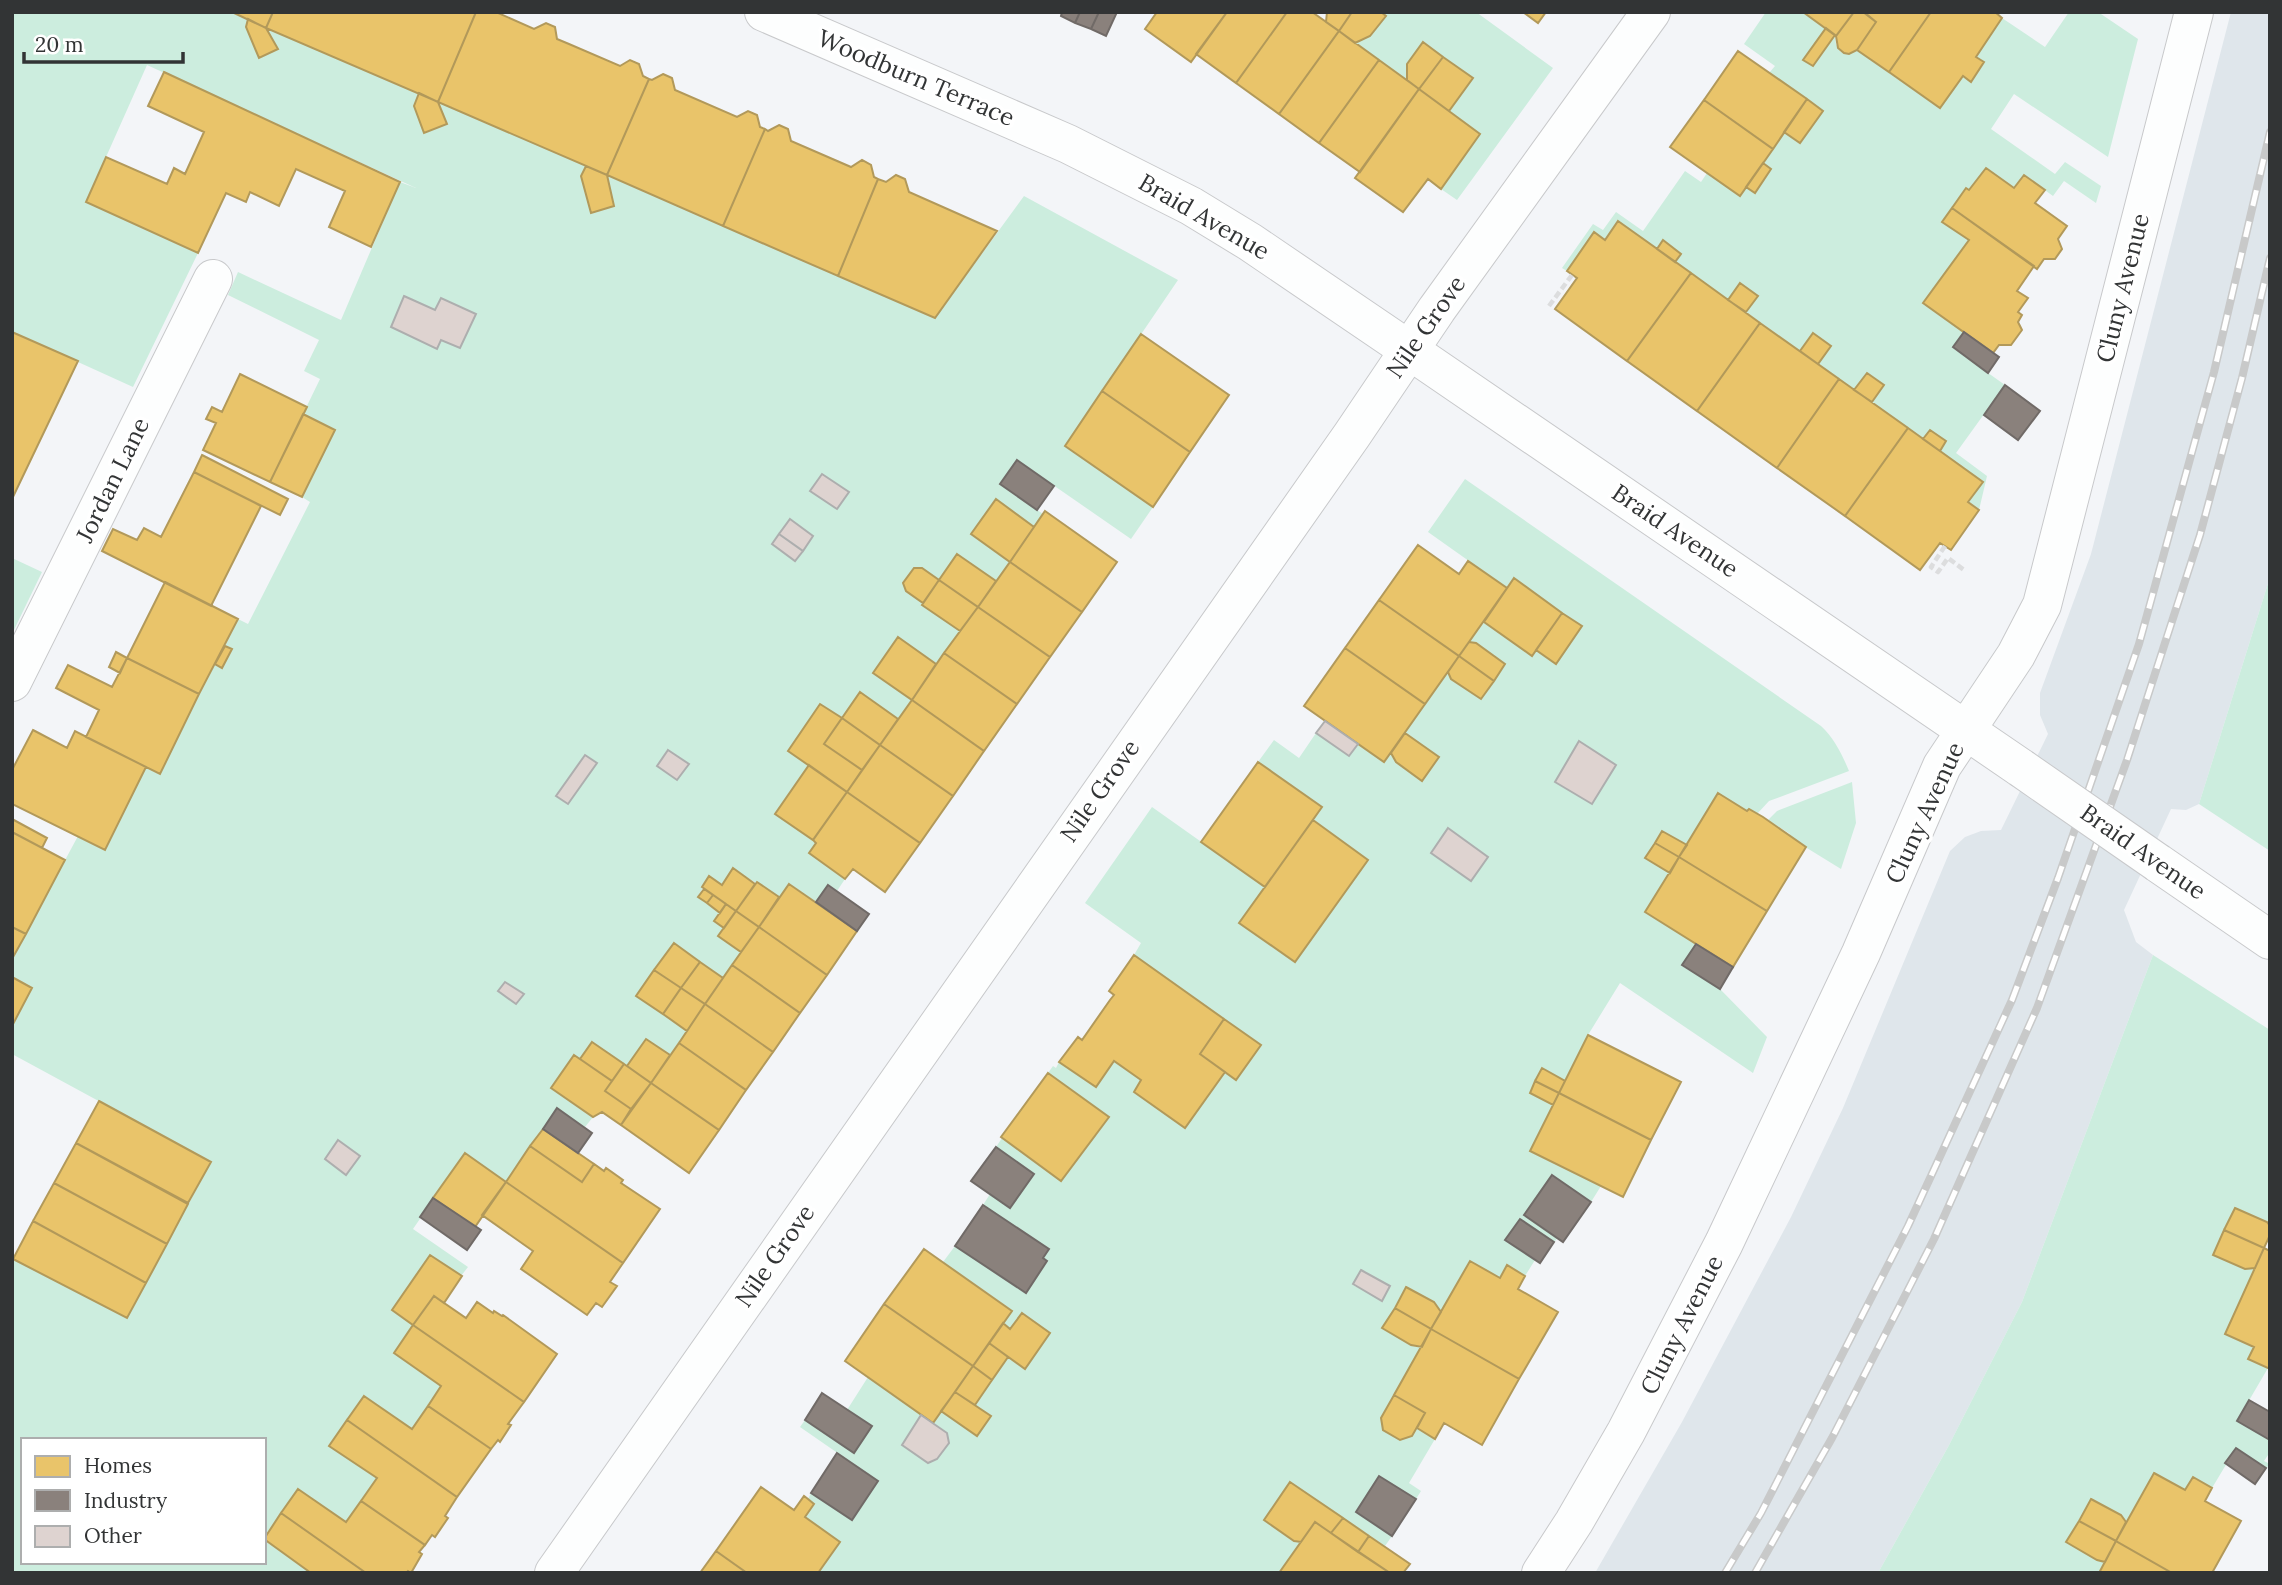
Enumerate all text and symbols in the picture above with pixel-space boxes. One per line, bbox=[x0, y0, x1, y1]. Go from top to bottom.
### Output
scale bar bbox=[24, 21, 184, 65]
street label: Woodburn Terrace bbox=[813, 22, 1019, 133]
text: 20 m bbox=[35, 31, 84, 58]
street label: Braid Avenue bbox=[1133, 167, 1275, 267]
street label: Cluny Avenue bbox=[2089, 210, 2156, 366]
street label: Nile Grove bbox=[1379, 269, 1472, 384]
street label: Jordan Lane bbox=[69, 412, 156, 548]
street label: Braid Avenue bbox=[1606, 477, 1745, 584]
street label: Nile Grove bbox=[1053, 733, 1146, 848]
street label: Cluny Avenue bbox=[1878, 737, 1971, 888]
street label: Braid Avenue bbox=[2075, 797, 2212, 906]
street label: Nile Grove bbox=[728, 1198, 821, 1313]
street label: Cluny Avenue bbox=[1633, 1250, 1730, 1400]
legend bbox=[21, 1438, 266, 1564]
text: Homes bbox=[84, 1452, 152, 1479]
text: Industry bbox=[84, 1487, 167, 1514]
text: Other bbox=[84, 1522, 142, 1549]

